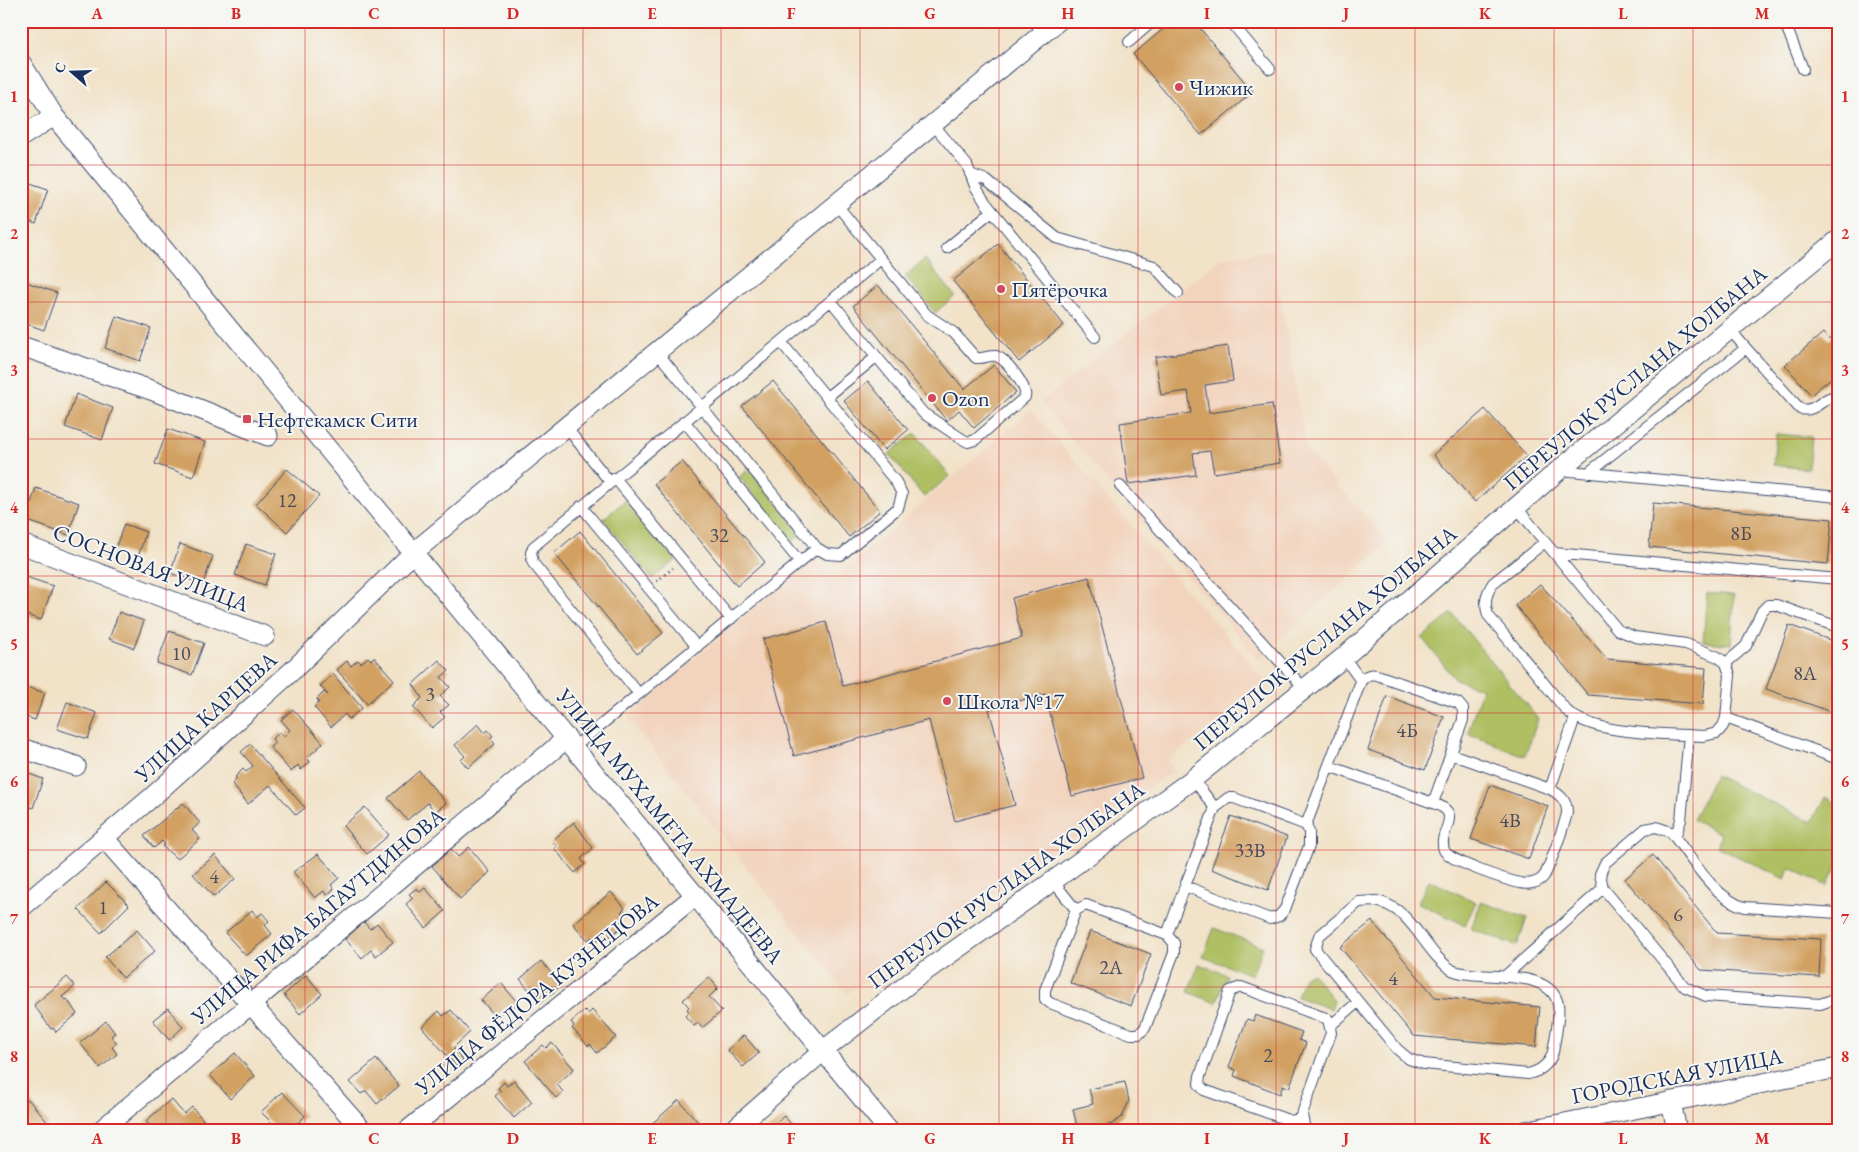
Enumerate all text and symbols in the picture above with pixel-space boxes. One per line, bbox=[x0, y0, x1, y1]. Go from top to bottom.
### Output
text: A bbox=[90, 3, 103, 24]
text: B bbox=[231, 3, 241, 24]
text: C bbox=[368, 3, 380, 24]
text: D bbox=[507, 3, 519, 24]
text: E bbox=[647, 3, 657, 24]
text: F bbox=[787, 3, 796, 24]
text: G bbox=[924, 3, 936, 24]
text: H bbox=[1062, 3, 1075, 24]
text: I bbox=[1204, 3, 1210, 24]
text: J bbox=[1341, 3, 1349, 24]
text: K bbox=[1479, 3, 1492, 24]
text: L bbox=[1618, 3, 1628, 24]
text: M bbox=[1755, 3, 1770, 24]
north arrow bbox=[48, 48, 98, 98]
text: С bbox=[50, 60, 70, 75]
place label: Чижик bbox=[1189, 73, 1254, 102]
marker: Чижик bbox=[1173, 81, 1185, 93]
text: 1 bbox=[10, 86, 18, 107]
text: 1 bbox=[1841, 86, 1849, 107]
text: 2 bbox=[10, 223, 19, 244]
text: 2 bbox=[1841, 223, 1850, 244]
street label: ПЕРЕУЛОК РУСЛАНА ХОЛБАНА bbox=[1497, 259, 1773, 497]
place label: Пятёрочка bbox=[1011, 275, 1108, 304]
marker: Пятёрочка bbox=[995, 283, 1007, 295]
text: 3 bbox=[10, 360, 18, 381]
text: 3 bbox=[1841, 360, 1849, 381]
place label: Ozon bbox=[942, 384, 990, 413]
marker: Ozon bbox=[926, 392, 938, 404]
place label: Нефтекамск Сити bbox=[257, 405, 418, 434]
marker: Нефтекамск Сити bbox=[241, 413, 253, 425]
house number: 12 bbox=[277, 487, 297, 513]
text: 4 bbox=[10, 497, 19, 518]
text: 4 bbox=[1841, 497, 1850, 518]
street label: СОСНОВАЯ УЛИЦА bbox=[49, 517, 254, 619]
street label: ПЕРЕУЛОК РУСЛАНА ХОЛБАНА bbox=[1187, 519, 1463, 757]
house number: 8Б bbox=[1730, 520, 1752, 546]
house number: 32 bbox=[709, 522, 729, 548]
text: 5 bbox=[10, 634, 18, 655]
text: 5 bbox=[1841, 634, 1849, 655]
house number: 10 bbox=[171, 640, 191, 666]
street label: УЛИЦА КАРЦЕВА bbox=[128, 645, 284, 789]
house number: 8А bbox=[1793, 660, 1817, 686]
house number: 3 bbox=[425, 681, 435, 707]
street label: УЛИЦА МУХАМЕТА АХМАДЕЕВА bbox=[549, 682, 791, 970]
place label: Школа №17 bbox=[957, 687, 1065, 716]
marker: Школа №17 bbox=[941, 695, 953, 707]
house number: 4Б bbox=[1396, 717, 1418, 743]
text: 6 bbox=[10, 771, 19, 792]
text: 6 bbox=[1841, 771, 1850, 792]
street label: ПЕРЕУЛОК РУСЛАНА ХОЛБАНА bbox=[862, 774, 1151, 995]
street label: УЛИЦА РИФА БАГАУТДИНОВА bbox=[184, 801, 451, 1031]
house number: 4В bbox=[1499, 807, 1521, 833]
house number: 33В bbox=[1235, 837, 1265, 863]
house number: 4 bbox=[209, 863, 219, 889]
street label: УЛИЦА ФЁДОРА КУЗНЕЦОВА bbox=[408, 886, 665, 1102]
house number: 1 bbox=[98, 894, 108, 920]
house number: 6 bbox=[1673, 901, 1683, 927]
text: 7 bbox=[10, 908, 19, 929]
text: 7 bbox=[1841, 908, 1850, 929]
house number: 2А bbox=[1099, 954, 1123, 980]
house number: 4 bbox=[1388, 965, 1398, 991]
street label: ГОРОДСКАЯ УЛИЦА bbox=[1569, 1041, 1786, 1111]
house number: 2 bbox=[1263, 1042, 1273, 1068]
text: 8 bbox=[10, 1046, 18, 1067]
text: 8 bbox=[1841, 1046, 1849, 1067]
text: A bbox=[90, 1128, 103, 1149]
text: B bbox=[231, 1128, 241, 1149]
text: C bbox=[368, 1128, 380, 1149]
text: D bbox=[507, 1128, 519, 1149]
text: E bbox=[647, 1128, 657, 1149]
text: F bbox=[787, 1128, 796, 1149]
text: G bbox=[924, 1128, 936, 1149]
text: H bbox=[1062, 1128, 1075, 1149]
text: I bbox=[1204, 1128, 1210, 1149]
text: J bbox=[1341, 1128, 1349, 1149]
text: K bbox=[1479, 1128, 1492, 1149]
text: L bbox=[1618, 1128, 1628, 1149]
text: M bbox=[1755, 1128, 1770, 1149]

